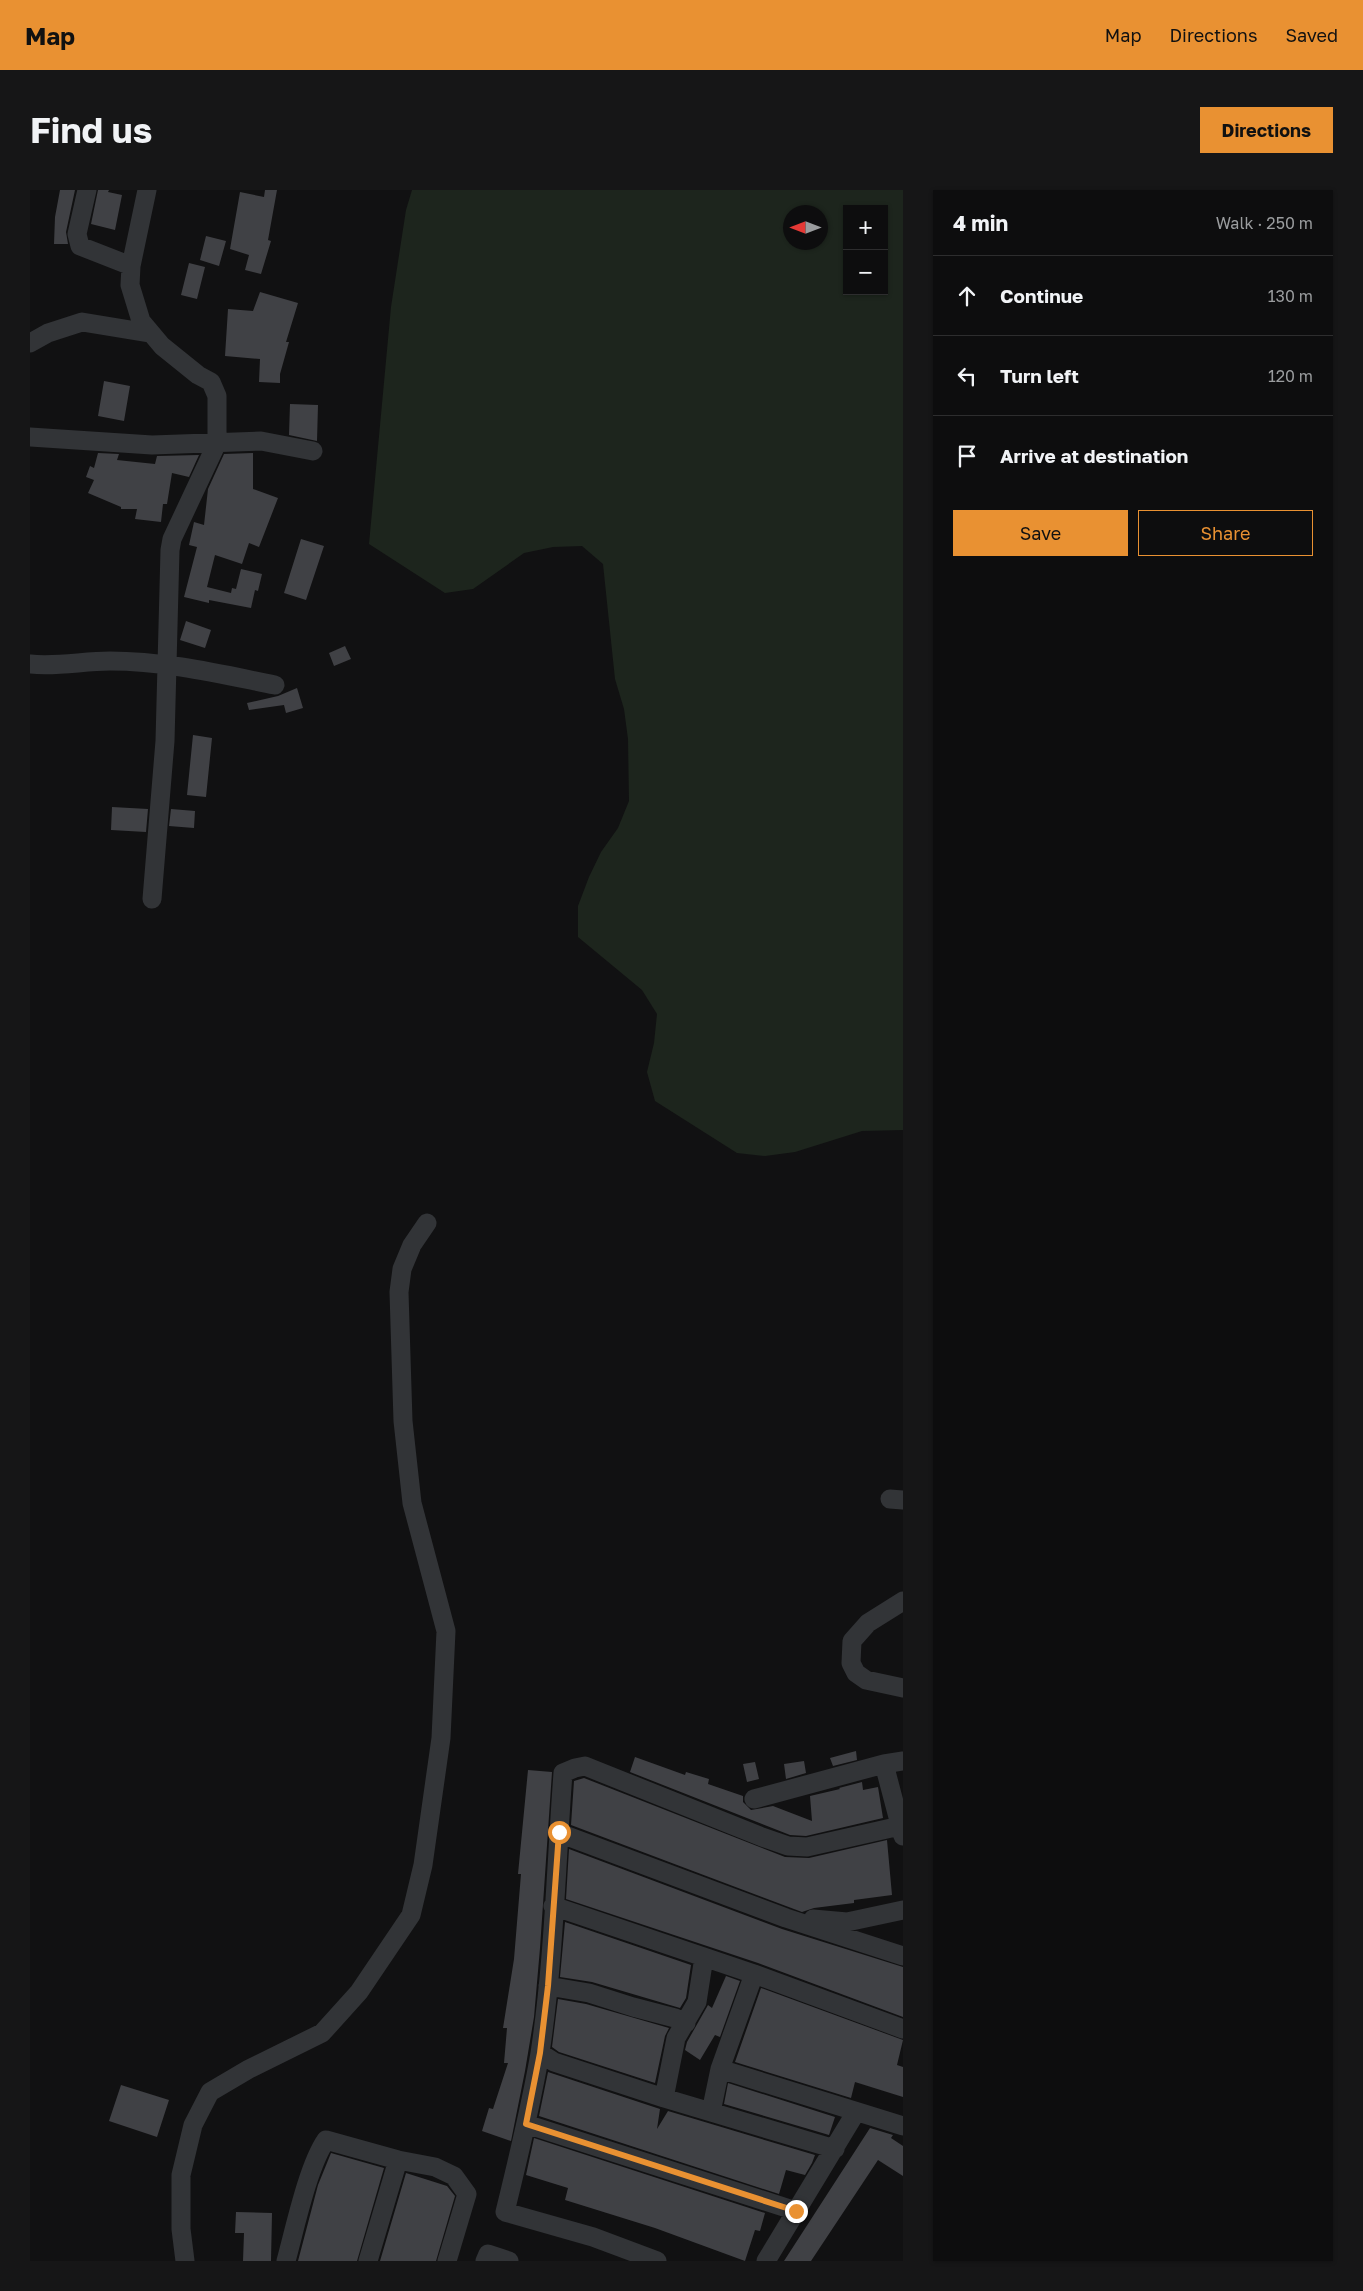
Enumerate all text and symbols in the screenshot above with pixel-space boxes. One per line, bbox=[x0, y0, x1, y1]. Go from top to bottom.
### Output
text: Map bbox=[25, 21, 75, 50]
text: Map bbox=[1105, 24, 1141, 46]
text: Directions bbox=[1169, 24, 1257, 46]
text: Saved bbox=[1285, 24, 1338, 46]
button: Directions bbox=[1200, 107, 1333, 153]
text: Find us bbox=[30, 109, 152, 151]
north arrow bbox=[783, 205, 828, 250]
map controls bbox=[843, 205, 888, 295]
button: + bbox=[843, 205, 888, 250]
text: 4 min bbox=[953, 210, 1008, 236]
text: Walk · 250 m bbox=[1216, 213, 1313, 233]
button: − bbox=[843, 250, 888, 295]
icon: ahead bbox=[953, 282, 981, 310]
text: Continue bbox=[1000, 284, 1083, 307]
text: 130 m bbox=[1268, 286, 1313, 306]
icon: left bbox=[953, 362, 981, 390]
text: Turn left bbox=[1000, 364, 1079, 387]
text: 120 m bbox=[1268, 366, 1313, 386]
icon: arrive bbox=[953, 442, 981, 470]
text: Arrive at destination bbox=[1000, 444, 1188, 467]
button: Save bbox=[953, 510, 1128, 556]
button: Share bbox=[1138, 510, 1313, 556]
route start bbox=[548, 1821, 571, 1844]
route end bbox=[785, 2200, 808, 2223]

